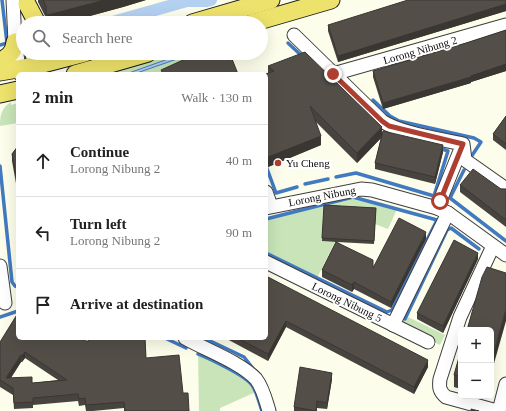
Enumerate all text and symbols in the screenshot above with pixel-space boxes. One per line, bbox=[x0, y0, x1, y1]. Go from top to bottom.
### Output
search box bbox=[16, 16, 268, 60]
icon: search bbox=[30, 27, 52, 49]
text: Search here bbox=[62, 30, 132, 46]
street label: Lorong Nibung 2 bbox=[382, 34, 458, 66]
route end bbox=[324, 65, 342, 83]
text: 2 min bbox=[32, 88, 73, 107]
text: Walk · 130 m bbox=[181, 90, 252, 105]
text: Continue bbox=[70, 144, 129, 160]
icon: ahead bbox=[32, 150, 54, 172]
text: 40 m bbox=[226, 153, 252, 168]
place label: Yu Cheng bbox=[286, 157, 330, 169]
marker: Yu Cheng bbox=[273, 158, 283, 168]
text: Lorong Nibung 2 bbox=[70, 161, 160, 176]
street label: Lorong Nibung bbox=[287, 184, 357, 208]
route start bbox=[431, 192, 449, 210]
text: Turn left bbox=[70, 216, 127, 232]
icon: left bbox=[32, 222, 54, 244]
text: 90 m bbox=[226, 225, 252, 240]
text: Lorong Nibung 2 bbox=[70, 233, 160, 248]
street label: Lorong Nibung 5 bbox=[310, 280, 384, 324]
icon: arrive bbox=[32, 294, 54, 316]
text: Arrive at destination bbox=[70, 296, 203, 312]
map controls bbox=[458, 327, 494, 399]
button: + bbox=[458, 327, 494, 363]
button: − bbox=[458, 363, 494, 399]

